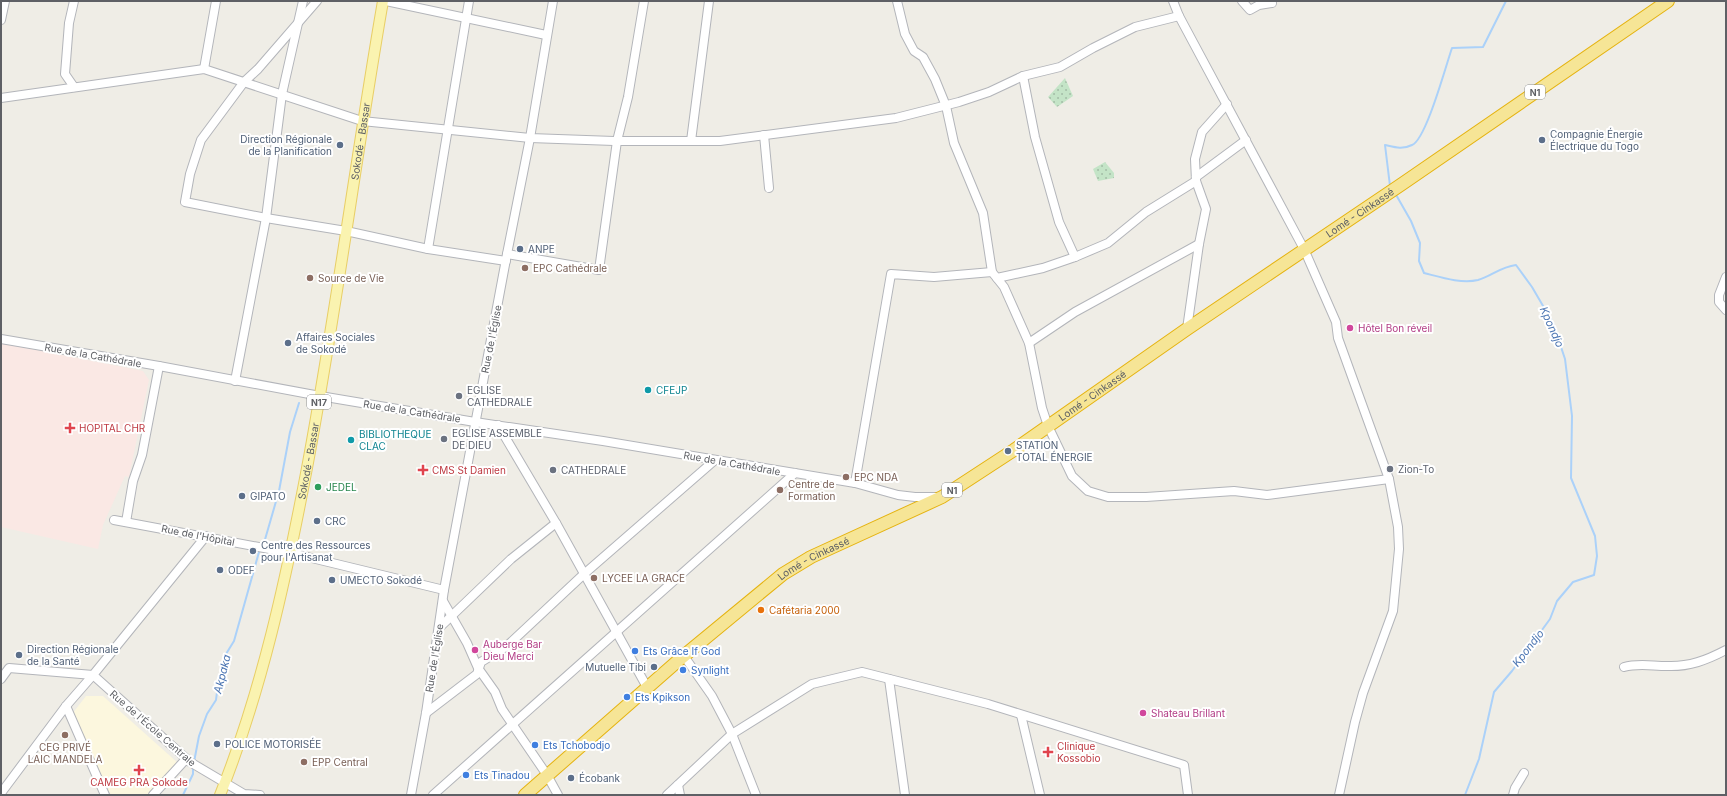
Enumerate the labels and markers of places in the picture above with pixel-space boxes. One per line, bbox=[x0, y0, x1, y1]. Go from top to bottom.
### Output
place label: Compagnie Énergie Électrique du Togo bbox=[1550, 127, 1643, 152]
place label: Direction Régionale de la Planification bbox=[240, 133, 332, 157]
marker: Compagnie Énergie Électrique du Togo bbox=[1537, 135, 1547, 145]
marker: Direction Régionale de la Planification bbox=[335, 140, 345, 150]
place label: ANPE bbox=[528, 243, 555, 255]
marker: ANPE bbox=[515, 244, 525, 254]
place label: EPC Cathédrale bbox=[533, 262, 607, 274]
marker: EPC Cathédrale bbox=[520, 263, 530, 273]
place label: Source de Vie bbox=[318, 272, 384, 284]
marker: Source de Vie bbox=[305, 273, 315, 283]
place label: Hôtel Bon réveil bbox=[1358, 322, 1432, 334]
marker: Hôtel Bon réveil bbox=[1345, 323, 1355, 333]
place label: Affaires Sociales de Sokodé bbox=[296, 331, 375, 355]
marker: Affaires Sociales de Sokodé bbox=[283, 338, 293, 348]
place label: EGLISE CATHEDRALE bbox=[467, 384, 532, 408]
place label: CFEJP bbox=[656, 384, 687, 396]
marker: CFEJP bbox=[643, 385, 653, 395]
marker: EGLISE CATHEDRALE bbox=[454, 391, 464, 401]
marker: HOPITAL CHR bbox=[64, 422, 76, 434]
place label: HOPITAL CHR bbox=[79, 422, 146, 434]
place label: EGLISE ASSEMBLE DE DIEU bbox=[452, 427, 542, 451]
place label: BIBLIOTHEQUE CLAC bbox=[359, 428, 431, 452]
marker: EGLISE ASSEMBLE DE DIEU bbox=[439, 434, 449, 444]
marker: BIBLIOTHEQUE CLAC bbox=[346, 435, 356, 445]
place label: STATION TOTAL ÉNERGIE bbox=[1016, 439, 1093, 463]
marker: STATION TOTAL ÉNERGIE bbox=[1003, 446, 1013, 456]
place label: Zion-To bbox=[1398, 463, 1434, 475]
marker: CMS St Damien bbox=[417, 464, 429, 476]
place label: CMS St Damien bbox=[432, 464, 506, 476]
place label: CATHEDRALE bbox=[561, 464, 626, 476]
marker: Zion-To bbox=[1385, 464, 1395, 474]
marker: CATHEDRALE bbox=[548, 465, 558, 475]
place label: EPC NDA bbox=[854, 471, 898, 483]
marker: EPC NDA bbox=[841, 472, 851, 482]
place label: Centre de Formation bbox=[788, 478, 835, 502]
place label: JEDEL bbox=[326, 481, 357, 493]
marker: JEDEL bbox=[313, 482, 323, 492]
marker: Centre de Formation bbox=[775, 485, 785, 495]
place label: GIPATO bbox=[250, 490, 286, 502]
marker: GIPATO bbox=[237, 491, 247, 501]
place label: CRC bbox=[325, 515, 346, 527]
marker: CRC bbox=[312, 516, 322, 526]
place label: Centre des Ressources pour l'Artisanat bbox=[261, 539, 371, 563]
marker: Centre des Ressources pour l'Artisanat bbox=[248, 546, 258, 556]
place label: ODEF bbox=[228, 564, 255, 576]
marker: ODEF bbox=[215, 565, 225, 575]
place label: LYCEE LA GRACE bbox=[602, 572, 685, 584]
marker: LYCEE LA GRACE bbox=[589, 573, 599, 583]
place label: UMECTO Sokodé bbox=[340, 574, 422, 586]
marker: UMECTO Sokodé bbox=[327, 575, 337, 585]
place label: Cafétaria 2000 bbox=[769, 604, 840, 616]
marker: Cafétaria 2000 bbox=[756, 605, 766, 615]
place label: Auberge Bar Dieu Merci bbox=[483, 638, 542, 662]
place label: Direction Régionale de la Santé bbox=[27, 643, 119, 667]
marker: Auberge Bar Dieu Merci bbox=[470, 645, 480, 655]
place label: Ets Grâce If God bbox=[643, 645, 720, 657]
marker: Ets Grâce If God bbox=[630, 646, 640, 656]
marker: Direction Régionale de la Santé bbox=[14, 650, 24, 660]
place label: Mutuelle Tibi bbox=[585, 661, 646, 673]
marker: Mutuelle Tibi bbox=[649, 662, 659, 672]
place label: Synlight bbox=[691, 664, 730, 676]
marker: Synlight bbox=[678, 665, 688, 675]
place label: Ets Kpikson bbox=[635, 691, 690, 703]
marker: Ets Kpikson bbox=[622, 692, 632, 702]
place label: Shateau Brillant bbox=[1151, 707, 1226, 719]
marker: Shateau Brillant bbox=[1138, 708, 1148, 718]
marker: CEG PRIVÉ LAIC MANDELA bbox=[60, 730, 70, 740]
place label: POLICE MOTORISÉE bbox=[225, 737, 321, 750]
marker: POLICE MOTORISÉE bbox=[212, 739, 222, 749]
place label: Ets Tchobodjo bbox=[543, 739, 610, 751]
place label: CEG PRIVÉ LAIC MANDELA bbox=[28, 740, 102, 765]
marker: Ets Tchobodjo bbox=[530, 740, 540, 750]
place label: Clinique Kossobio bbox=[1057, 740, 1100, 764]
marker: Clinique Kossobio bbox=[1042, 746, 1054, 758]
place label: EPP Central bbox=[312, 756, 368, 768]
marker: EPP Central bbox=[299, 757, 309, 767]
marker: CAMEG PRA Sokode bbox=[134, 765, 144, 775]
place label: Ets Tinadou bbox=[474, 769, 530, 781]
marker: Ets Tinadou bbox=[461, 770, 471, 780]
place label: Écobank bbox=[579, 771, 620, 784]
marker: Écobank bbox=[566, 773, 576, 783]
place label: CAMEG PRA Sokode bbox=[90, 776, 188, 788]

